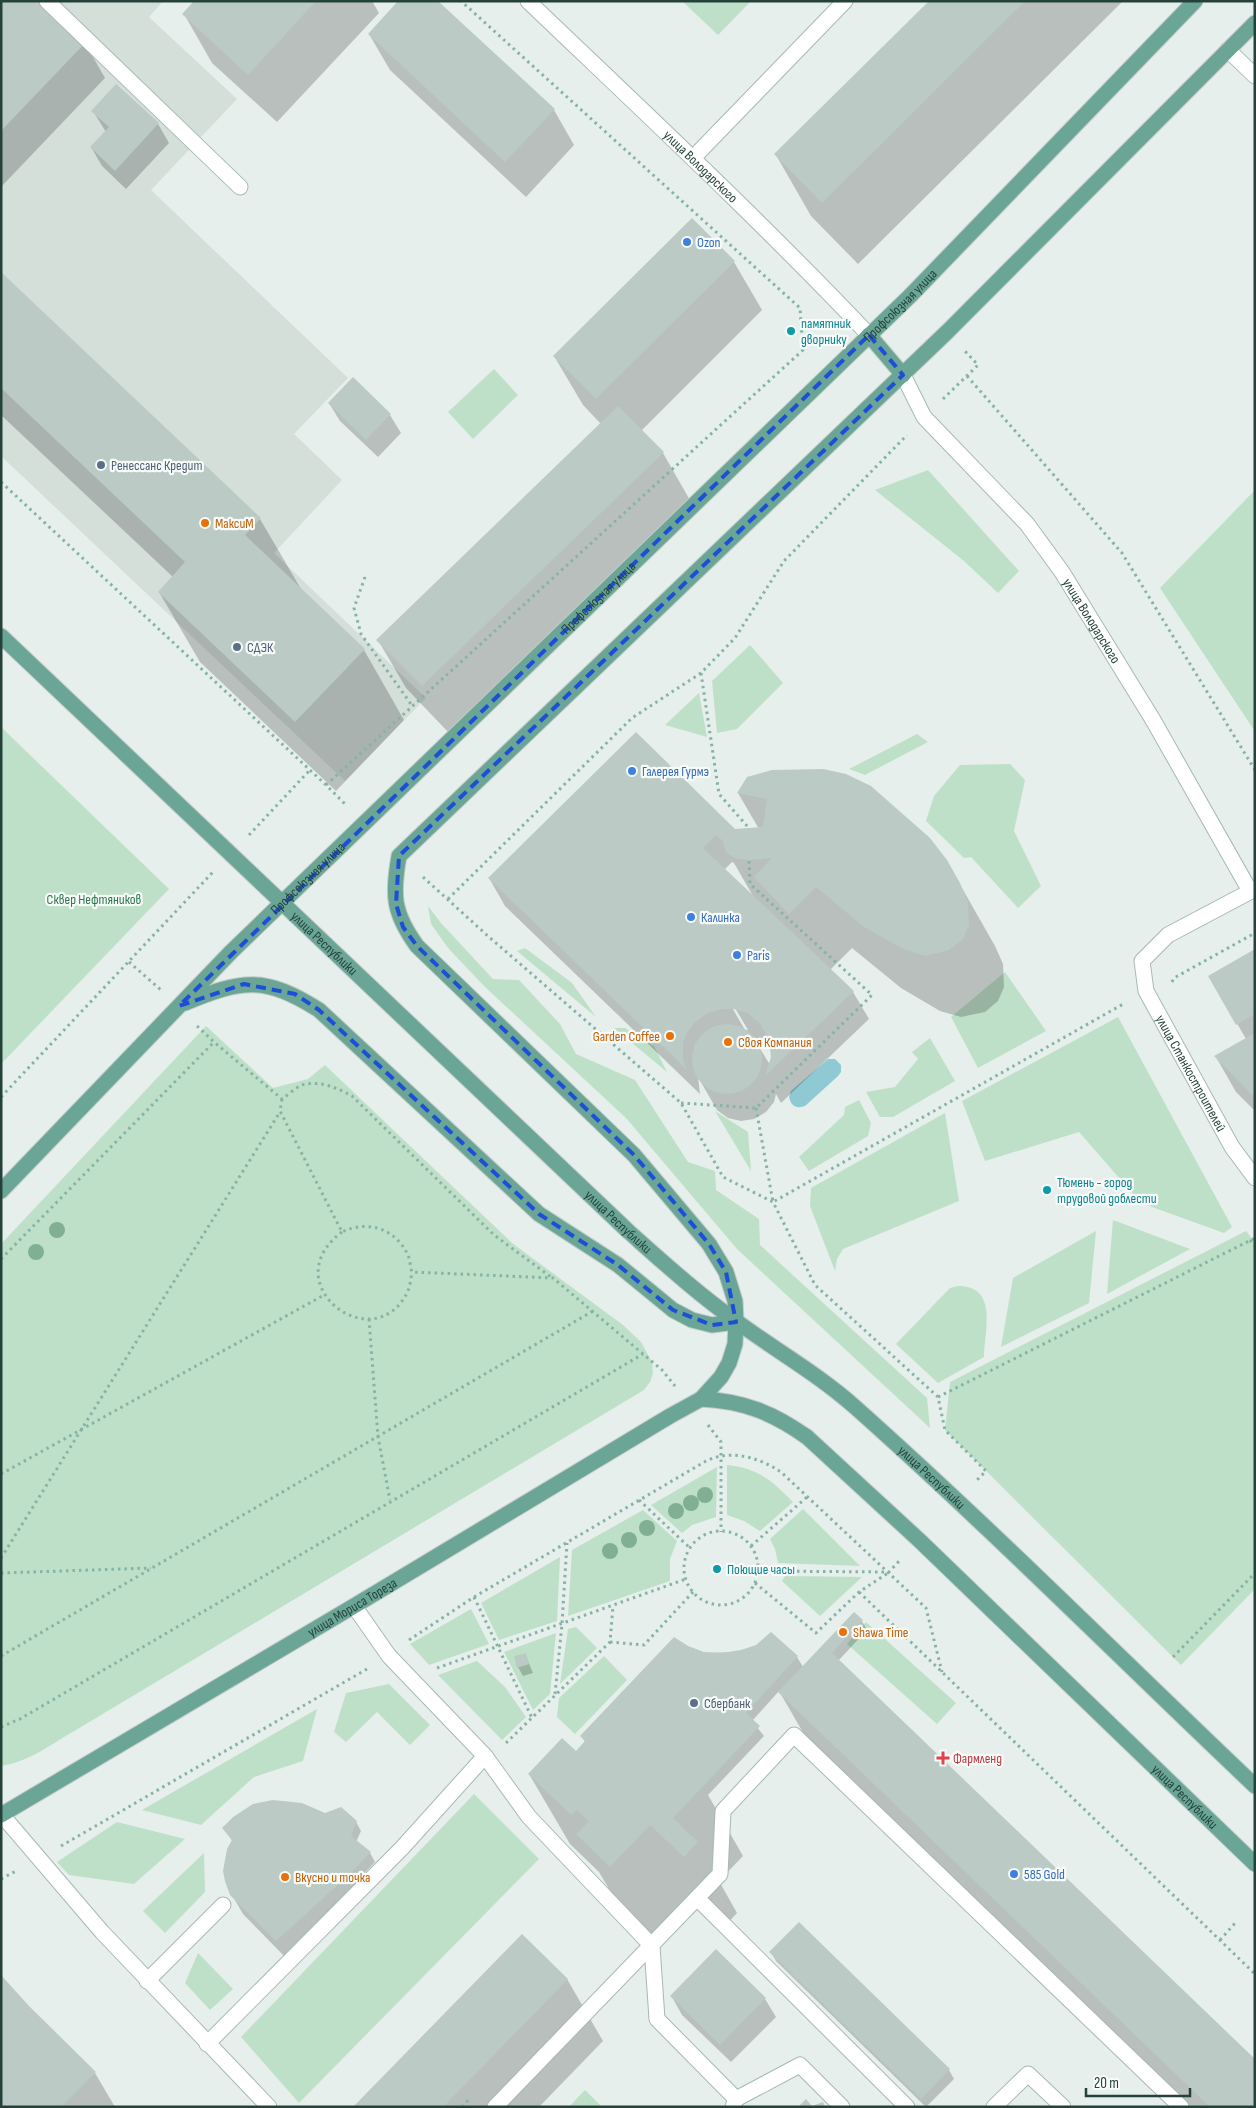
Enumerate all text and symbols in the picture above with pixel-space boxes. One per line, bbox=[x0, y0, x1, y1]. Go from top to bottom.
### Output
street label: улица Володарского bbox=[660, 126, 742, 206]
place label: Ozon bbox=[697, 234, 721, 251]
marker: Ozon bbox=[681, 236, 693, 248]
street label: Профсоюзная улица bbox=[859, 265, 940, 345]
place label: памятник дворнику bbox=[801, 315, 851, 348]
marker: памятник дворнику bbox=[785, 325, 797, 337]
place label: Ренессанс Кредит bbox=[111, 457, 202, 474]
marker: Ренессанс Кредит bbox=[95, 459, 107, 471]
place label: МаксиМ bbox=[215, 515, 254, 532]
marker: МаксиМ bbox=[199, 517, 211, 529]
street label: Профсоюзная улица bbox=[557, 558, 639, 637]
street label: улица Володарского bbox=[1059, 575, 1125, 667]
place label: СДЭК bbox=[247, 639, 274, 656]
marker: СДЭК bbox=[231, 641, 243, 653]
place label: Галерея Гурмэ bbox=[642, 763, 709, 780]
marker: Галерея Гурмэ bbox=[626, 765, 638, 777]
street label: Профсоюзная улица bbox=[267, 838, 348, 918]
park label: Сквер Нефтяников bbox=[47, 891, 142, 908]
street label: улица Республики bbox=[288, 907, 362, 979]
place label: Калинка bbox=[701, 909, 740, 926]
marker: Калинка bbox=[685, 911, 697, 923]
place label: Paris bbox=[747, 947, 770, 964]
marker: Paris bbox=[731, 949, 743, 961]
street label: улица Станкостроителей bbox=[1152, 1012, 1230, 1134]
place label: Garden Coffee bbox=[593, 1028, 660, 1045]
marker: Garden Coffee bbox=[664, 1030, 676, 1042]
place label: Своя Компания bbox=[738, 1034, 812, 1051]
marker: Своя Компания bbox=[722, 1036, 734, 1048]
place label: Тюмень - город трудовой доблести bbox=[1057, 1174, 1157, 1207]
marker: Тюмень - город трудовой доблести bbox=[1041, 1184, 1053, 1196]
street label: улица Республики bbox=[581, 1186, 656, 1257]
street label: улица Республики bbox=[895, 1442, 969, 1513]
place label: Поющие часы bbox=[727, 1561, 795, 1578]
marker: Поющие часы bbox=[711, 1563, 723, 1575]
street label: улица Мориса Тореза bbox=[304, 1574, 400, 1640]
place label: Shawa Time bbox=[853, 1624, 909, 1641]
marker: Shawa Time bbox=[837, 1626, 849, 1638]
place label: Сбербанк bbox=[704, 1695, 751, 1712]
marker: Сбербанк bbox=[688, 1697, 700, 1709]
place label: Фармленд bbox=[953, 1750, 1002, 1767]
marker: Фармленд bbox=[937, 1752, 949, 1764]
street label: улица Республики bbox=[1148, 1761, 1222, 1832]
place label: 585 Gold bbox=[1024, 1866, 1065, 1883]
marker: 585 Gold bbox=[1008, 1868, 1020, 1880]
place label: Вкусно и точка bbox=[295, 1869, 370, 1886]
marker: Вкусно и точка bbox=[279, 1871, 291, 1883]
scale bar bbox=[1086, 2066, 1190, 2098]
text: 20 m bbox=[1094, 2074, 1119, 2093]

